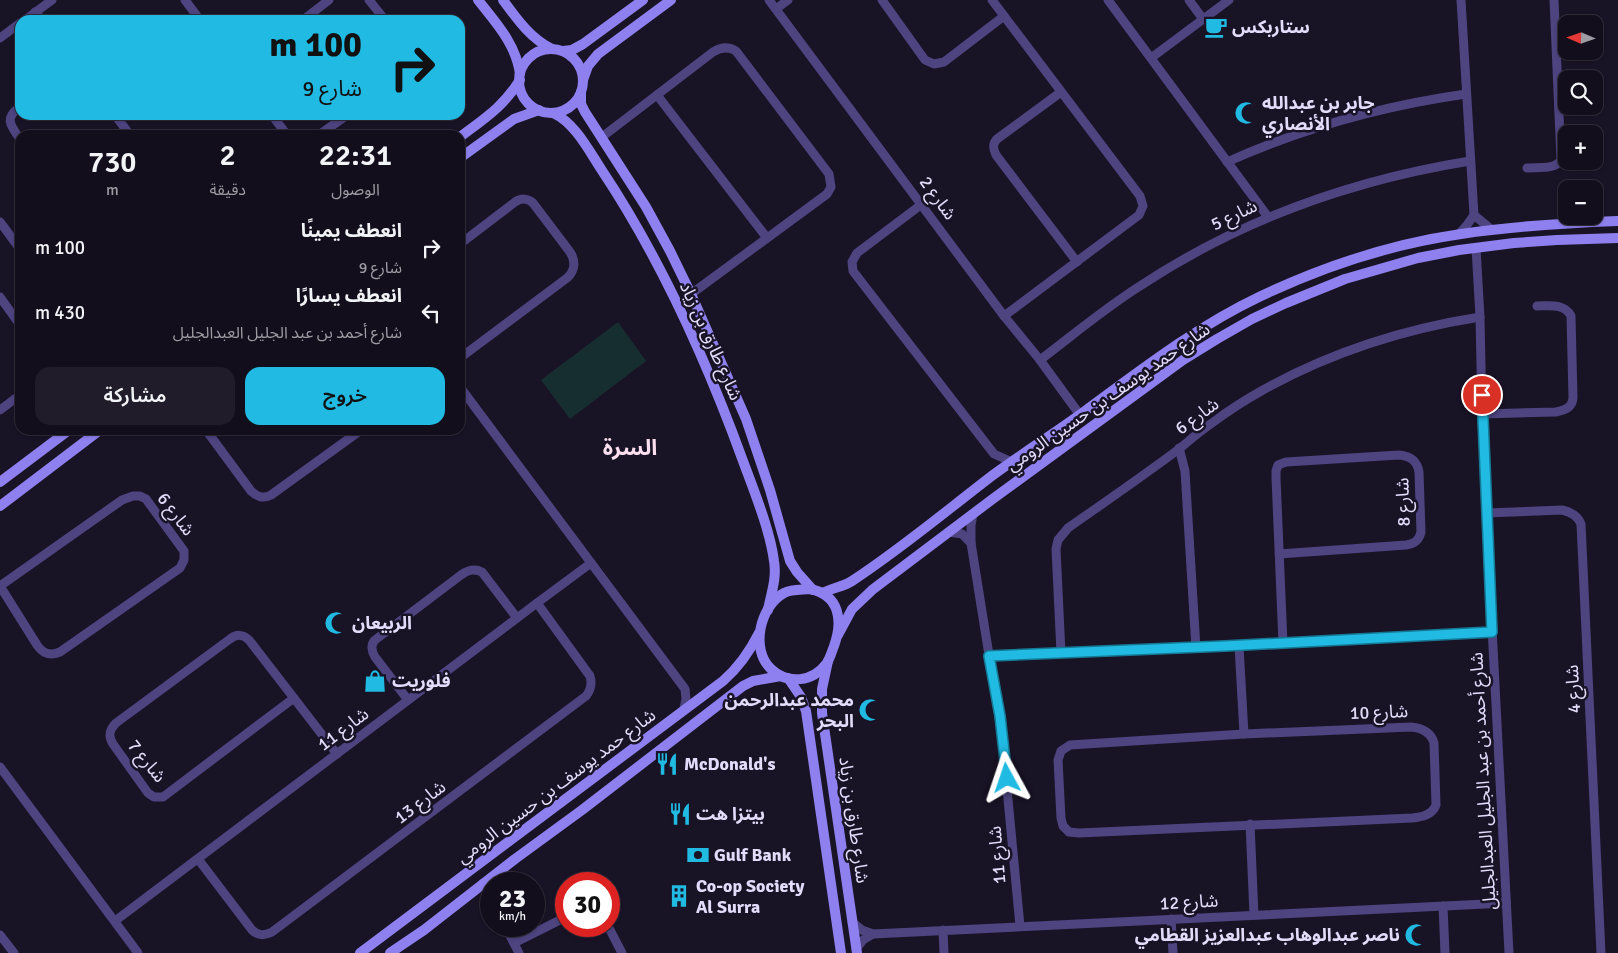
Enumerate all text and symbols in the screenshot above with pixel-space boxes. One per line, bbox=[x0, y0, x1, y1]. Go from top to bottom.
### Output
cafe icon: ستاربكس bbox=[1203, 14, 1229, 40]
north arrow bbox=[1558, 15, 1602, 60]
map controls bbox=[1558, 15, 1603, 225]
place label: ستاربكس bbox=[1232, 16, 1310, 38]
text: 100 m bbox=[269, 23, 362, 66]
icon: right bbox=[380, 35, 445, 100]
button: search bbox=[1558, 70, 1603, 115]
text: شارع 9 bbox=[302, 75, 362, 102]
place label: جابر بن عبدالله الأنصاري bbox=[1262, 92, 1375, 138]
mosque icon: جابر بن عبدالله الأنصاري bbox=[1233, 100, 1259, 126]
button: + bbox=[1558, 125, 1603, 170]
text: 2 bbox=[220, 137, 236, 174]
text: 22:31 bbox=[319, 137, 392, 174]
text: 730 bbox=[88, 144, 137, 181]
street label: شارع 2 bbox=[912, 172, 961, 226]
text: m bbox=[106, 180, 119, 200]
text: دقيقة bbox=[209, 180, 246, 200]
text: الوصول bbox=[331, 180, 380, 200]
button: − bbox=[1558, 180, 1603, 225]
street label: شارع 5 bbox=[1207, 195, 1262, 238]
text: انعطف يمينًا bbox=[301, 219, 402, 243]
icon: right bbox=[417, 234, 445, 262]
text: 100 m bbox=[35, 236, 85, 260]
text: شارع 9 bbox=[359, 258, 402, 278]
street label: شارع طارق بن زياد bbox=[672, 278, 747, 405]
text: انعطف يسارًا bbox=[296, 284, 402, 308]
icon: left bbox=[417, 299, 445, 327]
text: 430 m bbox=[35, 301, 85, 325]
street label: شارع حمد يوسف بن حسين الرومي bbox=[1002, 318, 1216, 478]
text: شارع أحمد بن عبد الجليل العبدالجليل bbox=[173, 323, 402, 343]
button: مشاركة bbox=[35, 367, 235, 425]
button: خروج bbox=[245, 367, 445, 425]
pin bbox=[1461, 374, 1503, 416]
icon: arrive bbox=[1468, 381, 1496, 409]
street label: شارع 6 bbox=[1171, 393, 1225, 442]
district label: السرة bbox=[603, 434, 657, 461]
street label: شارع 8 bbox=[1391, 477, 1418, 527]
street label: شارع 6 bbox=[150, 488, 199, 542]
mosque icon: الربيعان bbox=[323, 610, 349, 636]
place label: الربيعان bbox=[352, 612, 412, 634]
street label: شارع أحمد بن عبد الجليل العبدالجليل bbox=[1465, 651, 1504, 910]
street label: شارع 4 bbox=[1561, 664, 1588, 714]
shop icon: فلوريت bbox=[362, 668, 388, 694]
place label: فلوريت bbox=[392, 670, 451, 692]
place label: محمد عبدالرحمن البحر bbox=[724, 689, 854, 732]
mosque icon: محمد عبدالرحمن البحر bbox=[857, 697, 883, 723]
street label: شارع 10 bbox=[1349, 700, 1409, 727]
street label: شارع 11 bbox=[313, 703, 375, 758]
street label: شارع حمد يوسف بن حسين الرومي bbox=[452, 704, 662, 871]
street label: شارع 7 bbox=[121, 735, 171, 789]
restaurant icon: McDonald's bbox=[654, 751, 680, 777]
position arrow bbox=[980, 751, 1032, 803]
place label: McDonald's bbox=[684, 753, 775, 775]
street label: شارع طارق بن زياد bbox=[831, 755, 874, 885]
street label: شارع 13 bbox=[390, 776, 452, 831]
restaurant icon: بيتزا هت bbox=[667, 801, 693, 827]
place label: بيتزا هت bbox=[696, 803, 765, 825]
street label: شارع 11 bbox=[983, 825, 1013, 885]
bank icon: Gulf Bank bbox=[685, 842, 711, 868]
place label: Gulf Bank bbox=[714, 844, 792, 866]
speed limit sign: 30 bbox=[555, 872, 620, 937]
place label: Co-op Society Al Surra bbox=[696, 875, 804, 918]
text: 23 bbox=[499, 883, 526, 914]
building icon: Co-op Society Al Surra bbox=[666, 883, 692, 909]
street label: شارع 12 bbox=[1159, 889, 1219, 918]
text: km/h bbox=[499, 909, 526, 924]
mosque icon: ناصر عبدالوهاب عبدالعزيز القطامي bbox=[1403, 922, 1429, 948]
place label: ناصر عبدالوهاب عبدالعزيز القطامي bbox=[1135, 924, 1400, 949]

